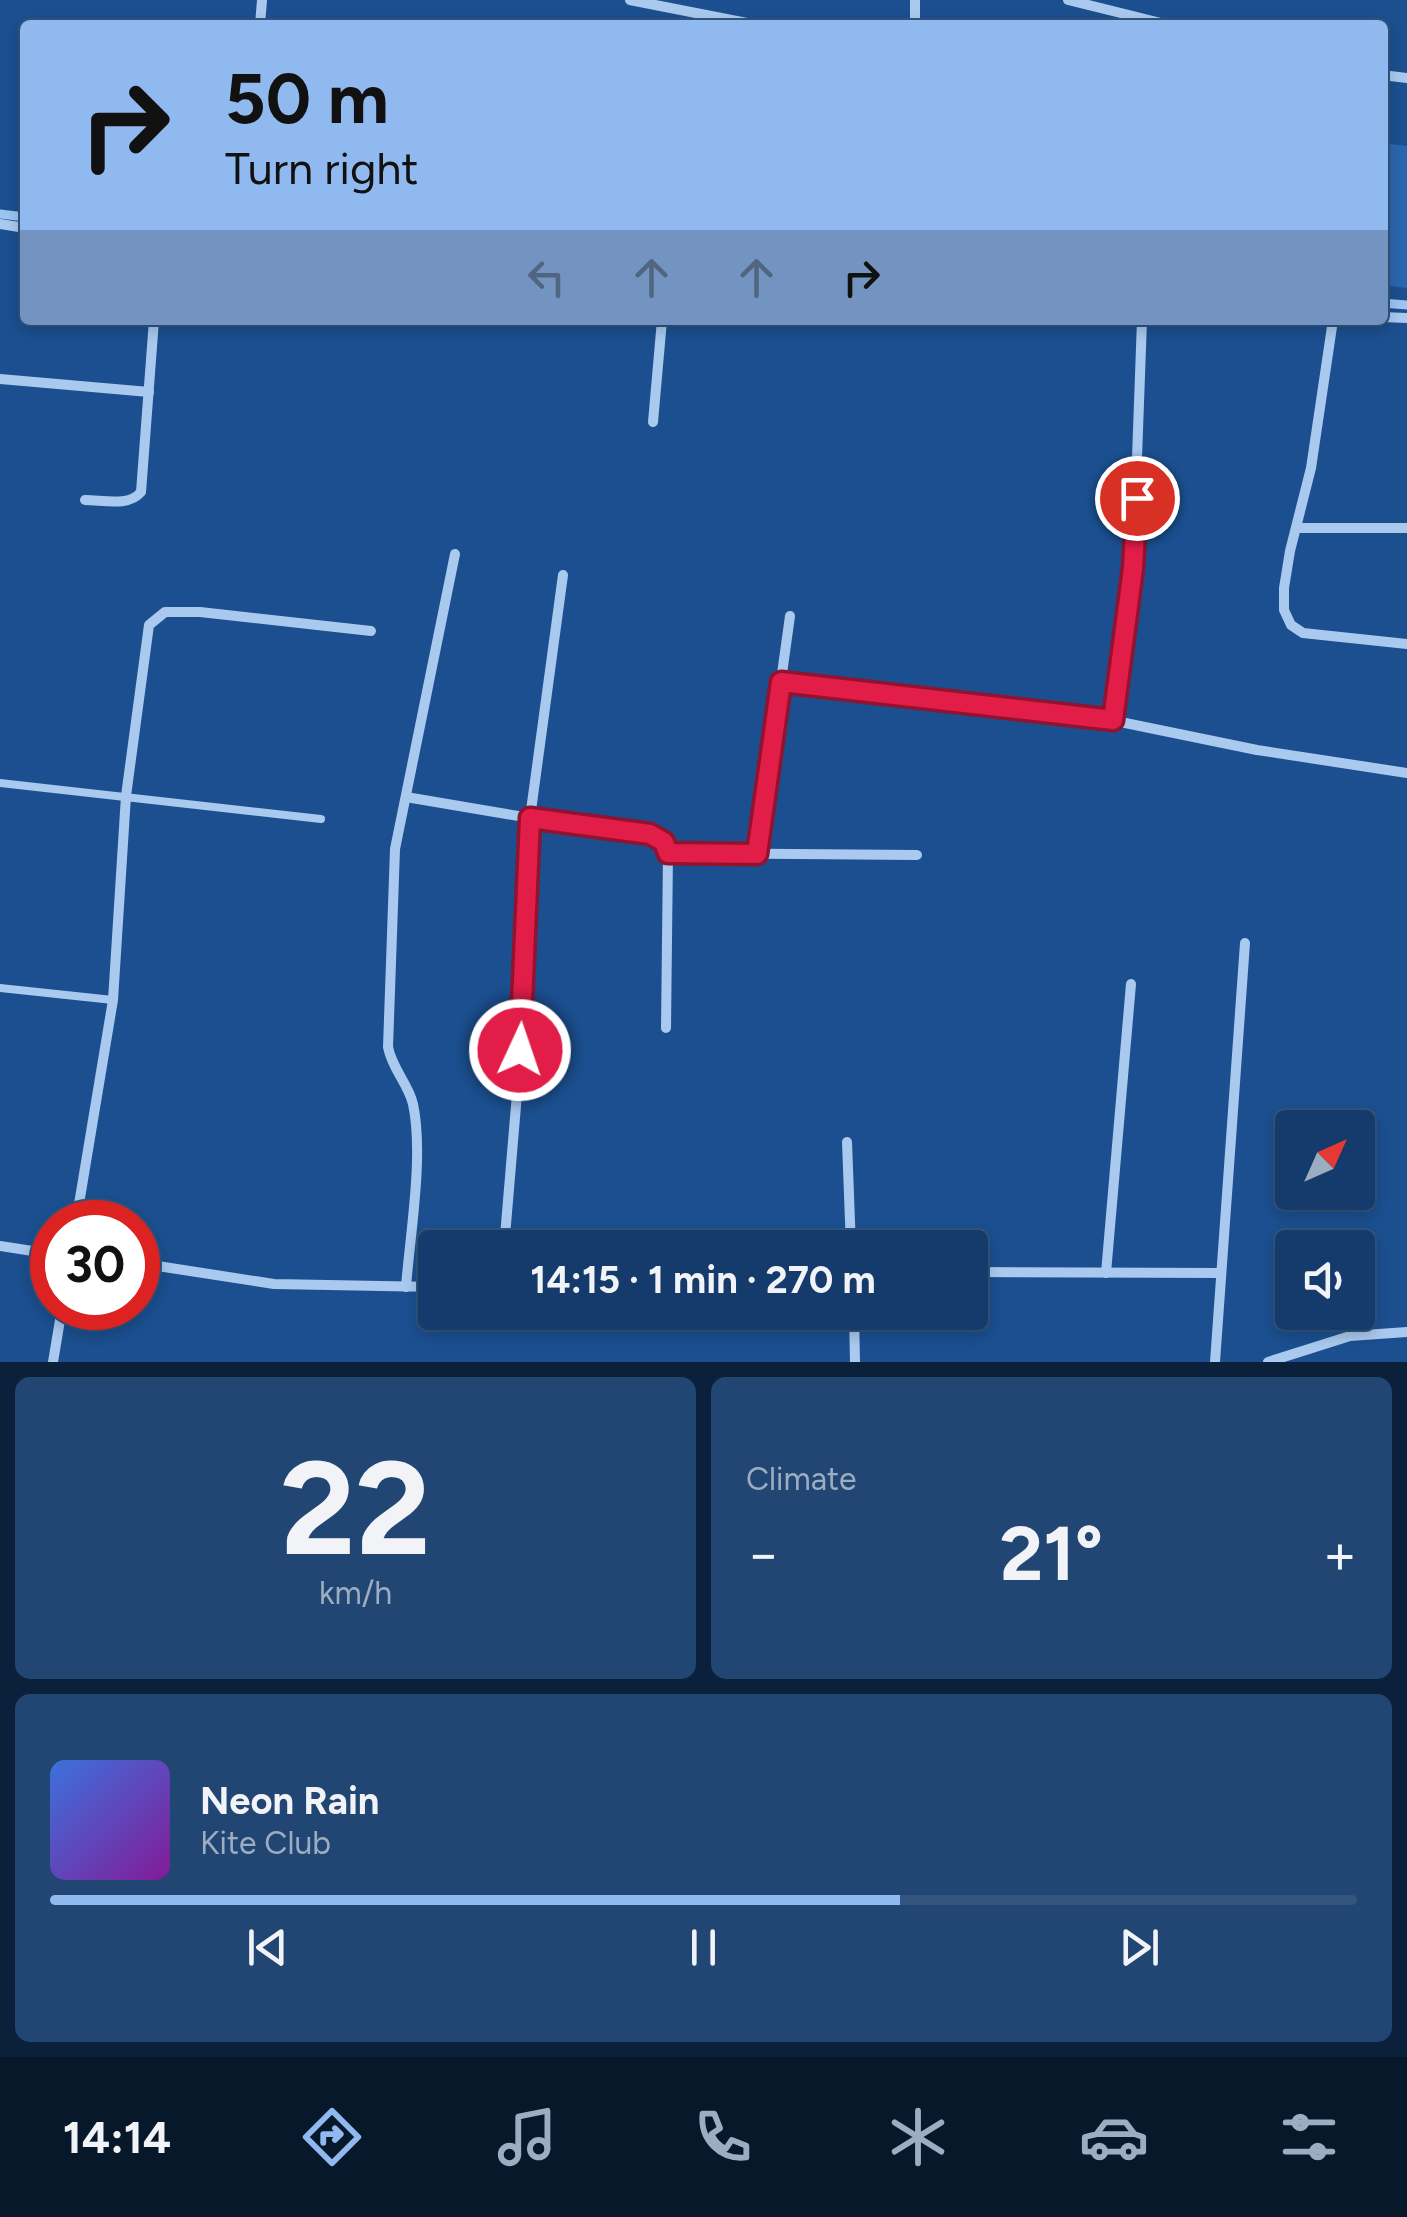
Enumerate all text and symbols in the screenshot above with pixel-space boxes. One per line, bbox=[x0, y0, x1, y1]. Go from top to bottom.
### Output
text: 50 m bbox=[225, 56, 389, 141]
icon: right bbox=[60, 60, 190, 190]
text: Turn right bbox=[225, 141, 418, 195]
icon: left bbox=[519, 250, 574, 305]
icon: ahead bbox=[624, 250, 679, 305]
icon: ahead bbox=[729, 250, 784, 305]
icon: right bbox=[834, 250, 889, 305]
pin bbox=[1095, 456, 1180, 541]
icon: arrive bbox=[1110, 471, 1165, 526]
position arrow bbox=[468, 998, 572, 1102]
north arrow bbox=[1275, 1110, 1375, 1210]
map controls bbox=[1275, 1110, 1375, 1330]
speed limit sign: 30 bbox=[30, 1200, 160, 1330]
button: sound bbox=[1275, 1230, 1375, 1330]
text: 14:15 · 1 min · 270 m bbox=[530, 1257, 876, 1303]
text: 22 bbox=[280, 1431, 431, 1587]
text: Climate bbox=[746, 1460, 857, 1498]
text: 21° bbox=[1000, 1509, 1103, 1599]
text: − bbox=[746, 1521, 780, 1587]
text: + bbox=[1323, 1521, 1357, 1587]
text: km/h bbox=[319, 1574, 392, 1612]
text: Neon Rain bbox=[200, 1778, 379, 1824]
text: Kite Club bbox=[200, 1824, 331, 1862]
icon: previous bbox=[240, 1920, 295, 1975]
icon: pause bbox=[676, 1920, 731, 1975]
icon: next bbox=[1112, 1920, 1167, 1975]
icon: directions bbox=[297, 2102, 367, 2172]
icon: music bbox=[492, 2102, 562, 2172]
icon: phone bbox=[688, 2102, 758, 2172]
icon: climate bbox=[883, 2102, 953, 2172]
icon: car bbox=[1079, 2102, 1149, 2172]
icon: filters bbox=[1274, 2102, 1344, 2172]
text: 14:14 bbox=[63, 2110, 171, 2164]

